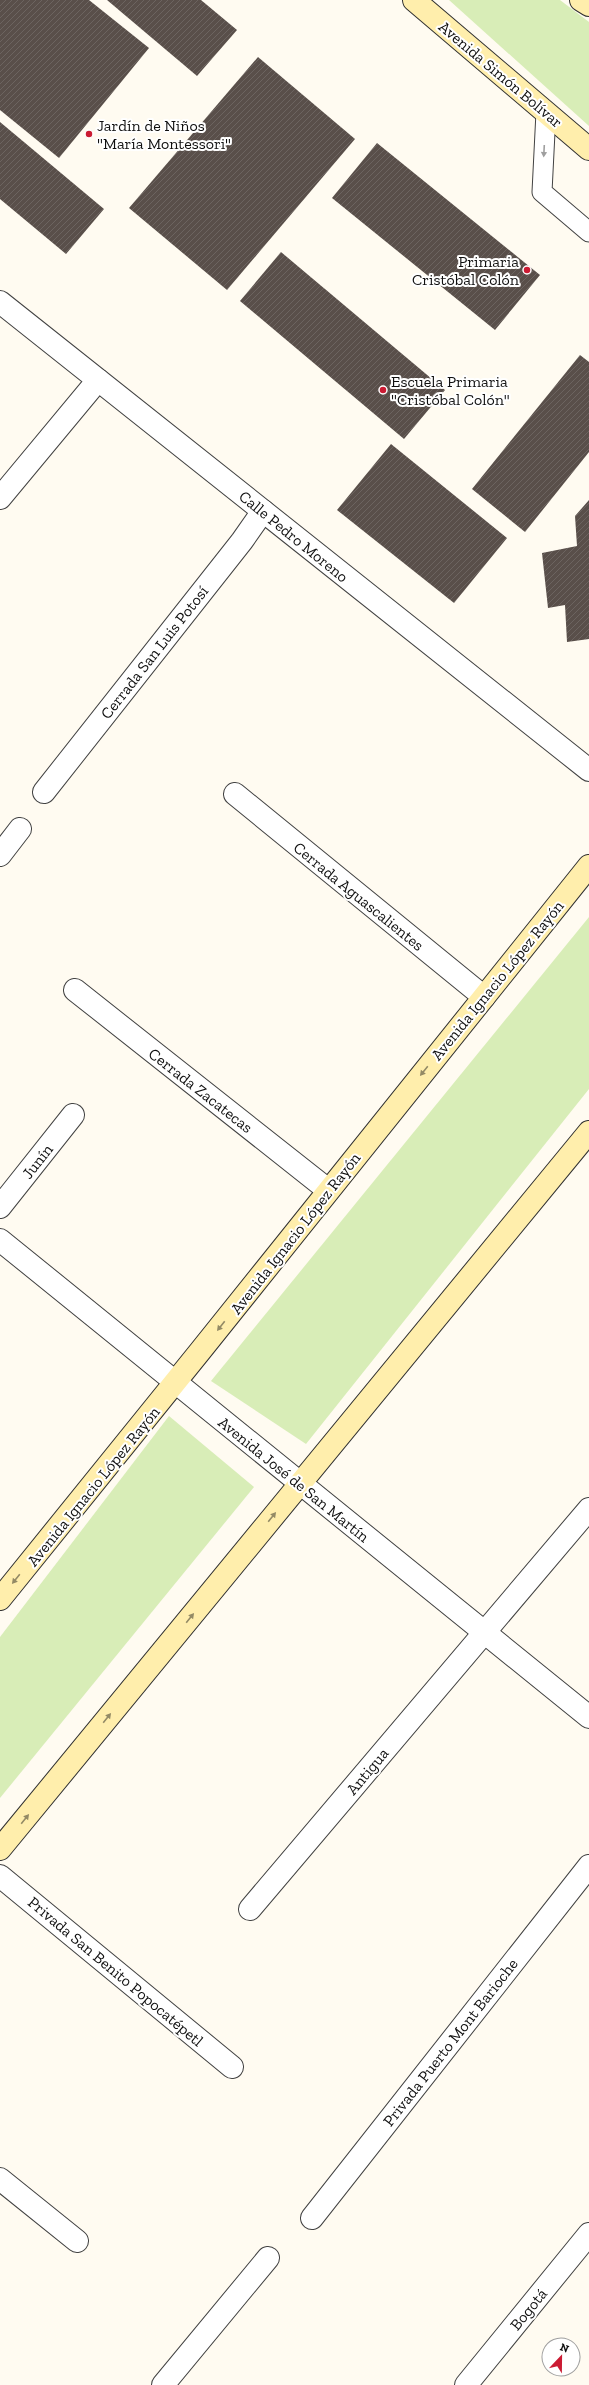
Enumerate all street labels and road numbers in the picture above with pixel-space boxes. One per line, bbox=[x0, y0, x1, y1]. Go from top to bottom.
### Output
street label: Avenida Simón Bolívar bbox=[435, 17, 567, 132]
street label: Calle Pedro Moreno bbox=[235, 487, 352, 586]
street label: Cerrada San Luis Potosí bbox=[97, 582, 213, 723]
street label: Cerrada Aguascalientes bbox=[290, 838, 428, 955]
street label: Avenida Ignacio López Rayón bbox=[427, 896, 568, 1064]
street label: Cerrada Zacatecas bbox=[145, 1044, 257, 1137]
street label: Junín bbox=[18, 1140, 57, 1182]
street label: Avenida Ignacio López Rayón bbox=[226, 1148, 365, 1318]
street label: Avenida Ignacio López Rayón bbox=[23, 1402, 164, 1570]
street label: Avenida José de San Martín bbox=[214, 1413, 374, 1547]
street label: Antigua bbox=[342, 1744, 393, 1799]
street label: Privada San Benito Popocatépetl bbox=[24, 1892, 207, 2050]
street label: Privada Puerto Mont Barioche bbox=[379, 1955, 522, 2130]
street label: Bogotá bbox=[506, 2284, 551, 2334]

